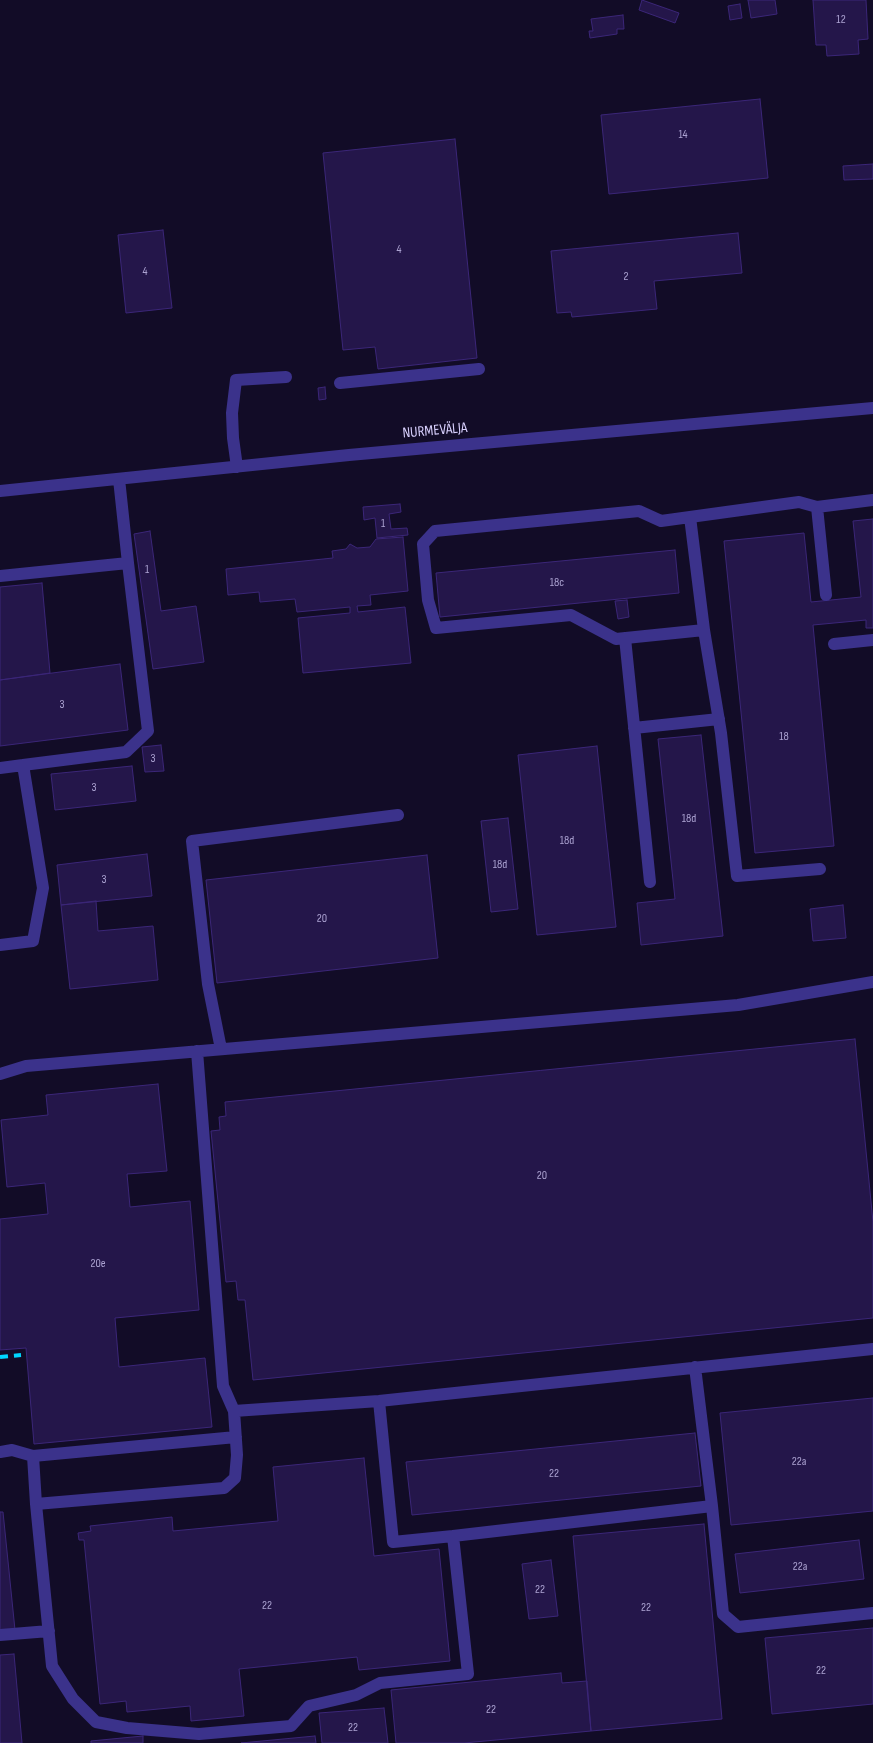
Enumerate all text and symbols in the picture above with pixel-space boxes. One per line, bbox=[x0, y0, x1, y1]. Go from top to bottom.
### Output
house number: 12 bbox=[836, 13, 846, 27]
house number: 14 bbox=[678, 128, 688, 142]
house number: 4 bbox=[396, 243, 402, 257]
house number: 4 bbox=[142, 265, 148, 279]
house number: 2 bbox=[624, 270, 628, 284]
street label: NURMEVÄLJA bbox=[402, 419, 468, 443]
house number: 1 bbox=[381, 517, 385, 531]
house number: 1 bbox=[145, 563, 149, 577]
house number: 18c bbox=[550, 576, 564, 590]
house number: 3 bbox=[59, 698, 65, 712]
house number: 18 bbox=[779, 730, 789, 744]
house number: 3 bbox=[150, 752, 156, 766]
house number: 3 bbox=[91, 781, 97, 795]
house number: 18d bbox=[682, 812, 696, 826]
house number: 18d bbox=[560, 834, 574, 848]
house number: 18d bbox=[493, 858, 507, 872]
house number: 3 bbox=[101, 873, 107, 887]
house number: 20 bbox=[317, 912, 327, 926]
house number: 20 bbox=[537, 1169, 547, 1183]
house number: 20e bbox=[90, 1257, 106, 1271]
house number: 22a bbox=[792, 1455, 806, 1469]
house number: 22 bbox=[549, 1467, 559, 1481]
house number: 22a bbox=[793, 1560, 807, 1574]
house number: 22 bbox=[535, 1583, 545, 1597]
house number: 22 bbox=[262, 1599, 272, 1613]
house number: 22 bbox=[641, 1601, 651, 1615]
house number: 22 bbox=[816, 1664, 826, 1678]
house number: 22 bbox=[486, 1703, 496, 1717]
house number: 22 bbox=[348, 1721, 358, 1735]

